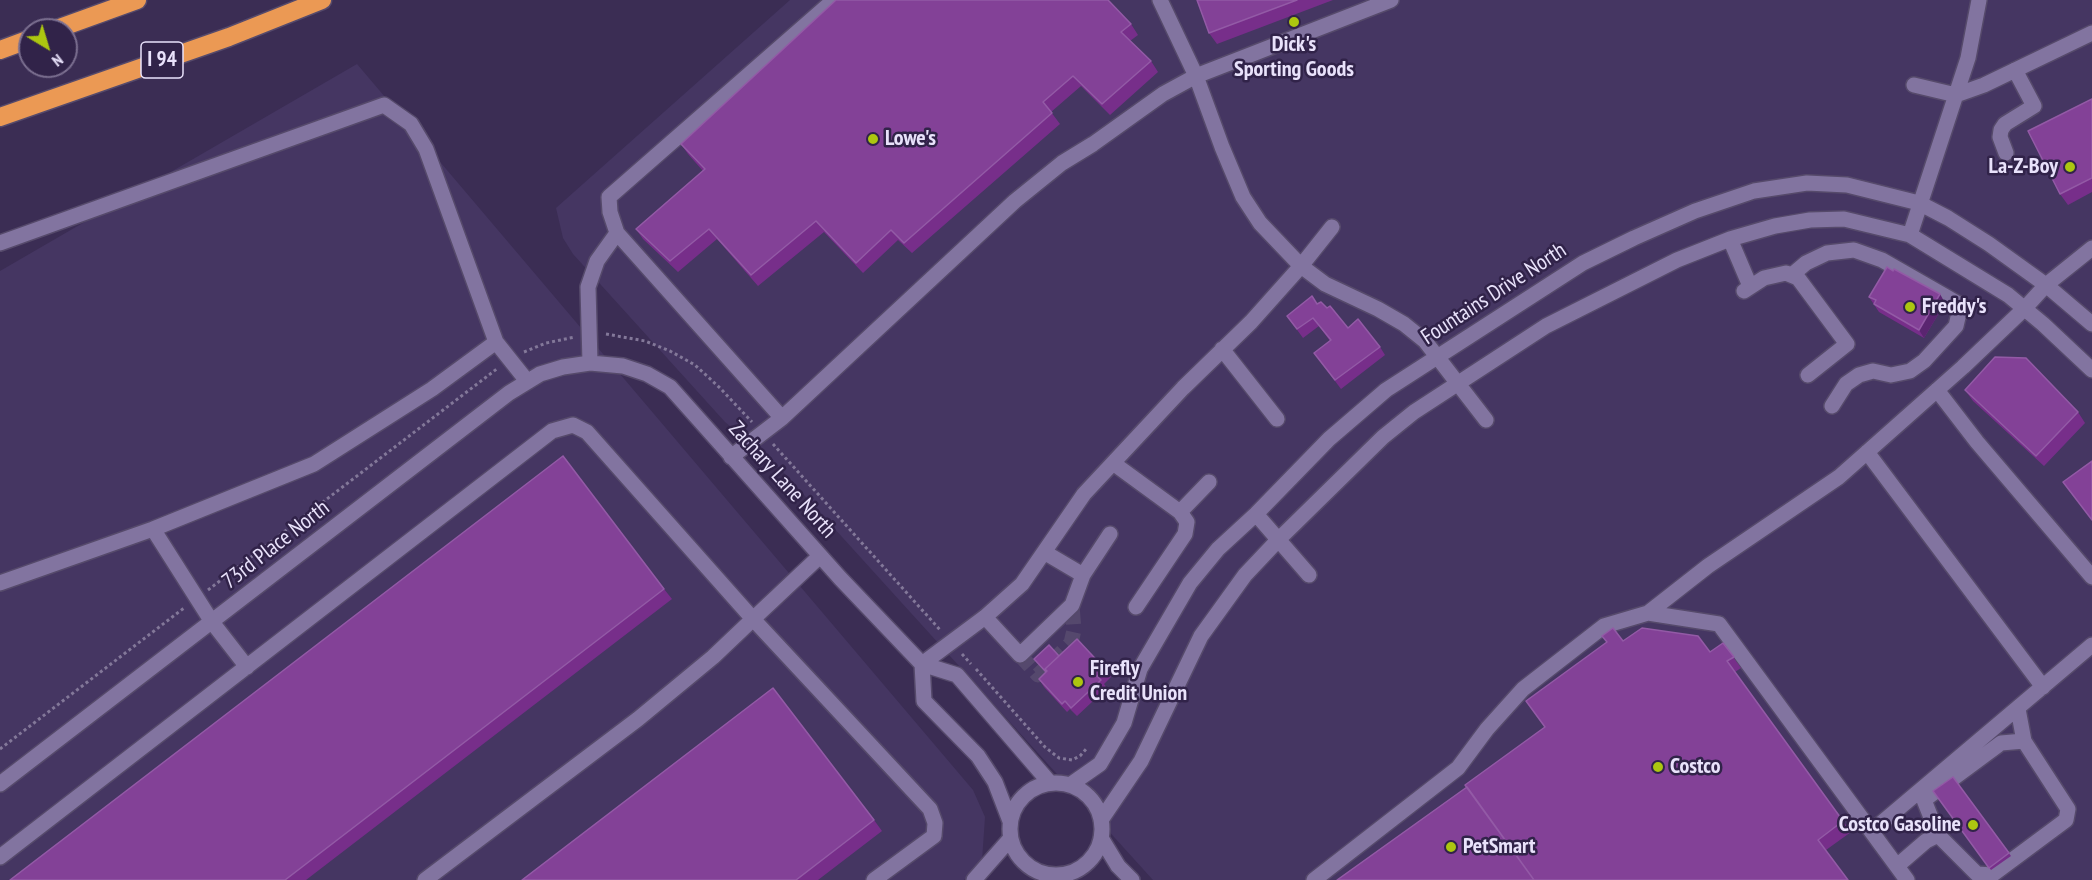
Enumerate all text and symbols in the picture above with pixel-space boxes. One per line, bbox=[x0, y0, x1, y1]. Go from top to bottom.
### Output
marker: Dick's Sporting Goods bbox=[1287, 15, 1301, 29]
north arrow bbox=[18, 18, 78, 78]
place label: Dick's Sporting Goods bbox=[1234, 32, 1354, 84]
road number: I 94 bbox=[141, 42, 183, 78]
text: N bbox=[48, 50, 67, 71]
place label: Lowe's bbox=[885, 126, 936, 152]
marker: Lowe's bbox=[866, 132, 880, 146]
place label: La-Z-Boy bbox=[1989, 154, 2058, 180]
marker: La-Z-Boy bbox=[2063, 160, 2077, 174]
street label: Fountains Drive North bbox=[1417, 237, 1571, 351]
place label: Freddy's bbox=[1922, 294, 1987, 320]
marker: Freddy's bbox=[1903, 300, 1917, 314]
street label: Zachary Lane North bbox=[723, 416, 841, 544]
street label: 73rd Place North bbox=[217, 495, 335, 595]
place label: Firefly Credit Union bbox=[1090, 656, 1187, 708]
marker: Firefly Credit Union bbox=[1071, 675, 1085, 689]
place label: Costco bbox=[1670, 754, 1721, 780]
marker: Costco bbox=[1651, 760, 1665, 774]
place label: Costco Gasoline bbox=[1839, 812, 1961, 838]
marker: Costco Gasoline bbox=[1966, 818, 1980, 832]
place label: PetSmart bbox=[1463, 834, 1535, 860]
marker: PetSmart bbox=[1444, 840, 1458, 854]

